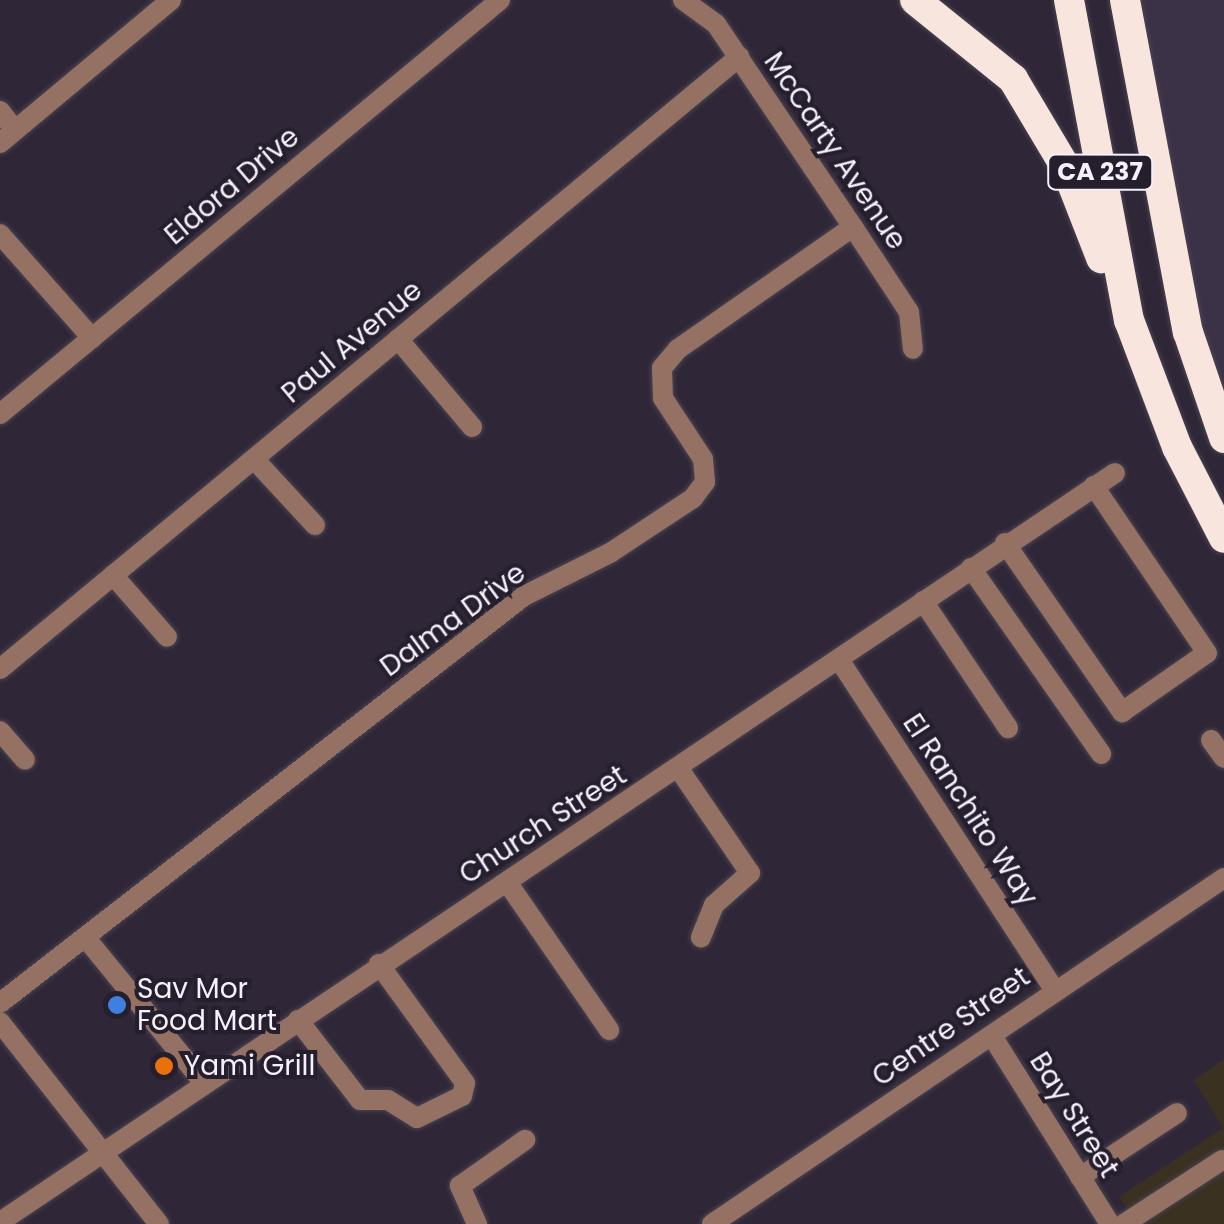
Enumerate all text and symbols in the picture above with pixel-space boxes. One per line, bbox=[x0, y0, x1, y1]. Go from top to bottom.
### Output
street label: McCarty Avenue bbox=[757, 46, 913, 256]
street label: Eldora Drive bbox=[158, 120, 306, 252]
road number: CA 237 bbox=[1045, 152, 1155, 192]
street label: Paul Avenue bbox=[275, 274, 429, 410]
street label: Dalma Drive bbox=[374, 556, 532, 684]
street label: El Ranchito Way bbox=[895, 708, 1045, 912]
street label: Church Street bbox=[453, 759, 633, 891]
street label: Centre Street bbox=[866, 960, 1036, 1094]
place label: Sav Mor Food Mart bbox=[137, 972, 277, 1038]
marker: Sav Mor Food Mart bbox=[106, 994, 128, 1016]
street label: Bay Street bbox=[1022, 1046, 1126, 1184]
place label: Yami Grill bbox=[184, 1049, 315, 1083]
marker: Yami Grill bbox=[153, 1055, 175, 1077]

